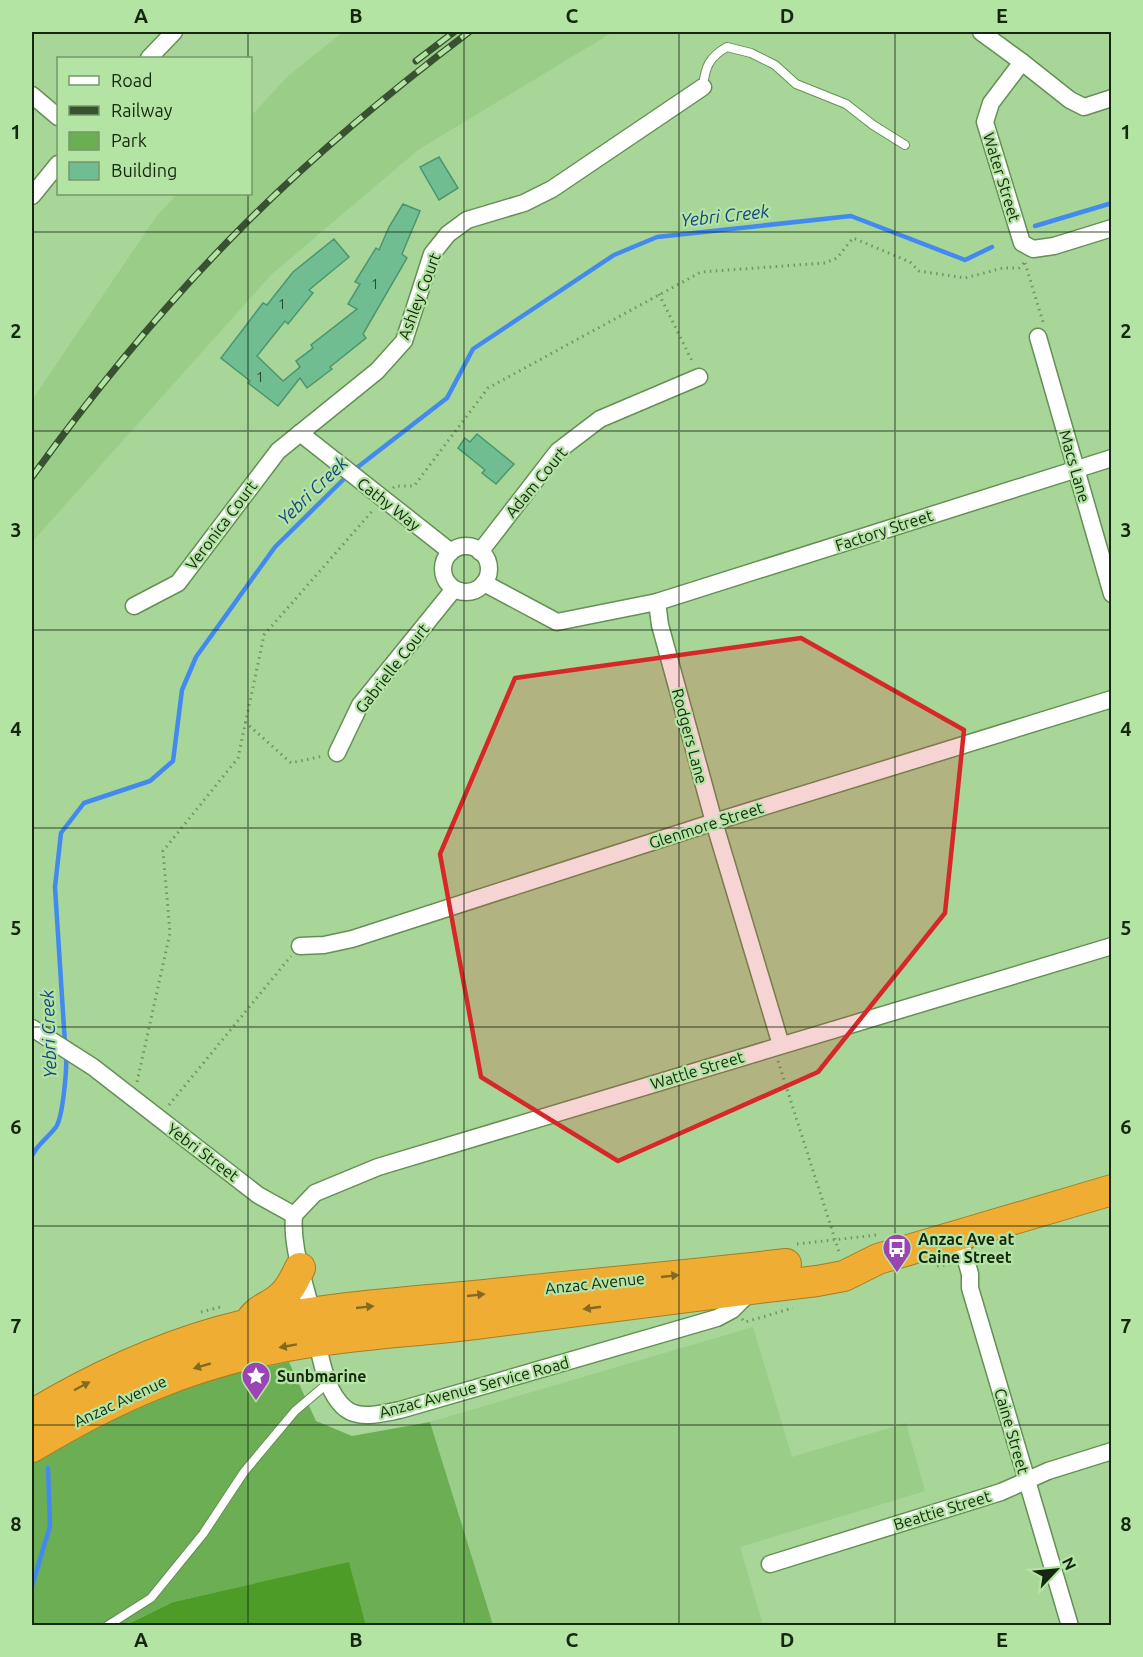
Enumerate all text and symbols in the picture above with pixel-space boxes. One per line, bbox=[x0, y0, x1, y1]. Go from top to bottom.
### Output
text: A bbox=[134, 4, 148, 27]
text: B bbox=[349, 4, 363, 27]
text: C bbox=[566, 4, 579, 27]
text: D bbox=[780, 4, 794, 27]
text: E bbox=[996, 4, 1008, 27]
legend bbox=[57, 57, 252, 195]
text: Road bbox=[111, 70, 153, 90]
text: Railway bbox=[111, 100, 173, 120]
text: 1 bbox=[10, 120, 22, 143]
text: 1 bbox=[1120, 120, 1132, 143]
text: Park bbox=[111, 130, 147, 150]
street label: Water Street bbox=[980, 130, 1024, 224]
text: Building bbox=[111, 160, 177, 180]
water label: Yebri Creek bbox=[680, 200, 771, 230]
street label: Ashley Court bbox=[394, 249, 444, 342]
house number: 1 bbox=[371, 276, 379, 292]
house number: 1 bbox=[278, 296, 286, 312]
text: 2 bbox=[10, 319, 22, 342]
text: 2 bbox=[1120, 319, 1132, 342]
house number: 1 bbox=[256, 369, 264, 385]
street label: Macs Lane bbox=[1056, 428, 1094, 504]
street label: Adam Court bbox=[501, 443, 571, 521]
water label: Yebri Creek bbox=[273, 452, 352, 528]
street label: Cathy Way bbox=[354, 474, 424, 534]
street label: Veronica Court bbox=[182, 476, 261, 573]
street label: Factory Street bbox=[833, 506, 936, 554]
text: 3 bbox=[10, 518, 22, 541]
text: 3 bbox=[1120, 518, 1132, 541]
street label: Gabrielle Court bbox=[352, 619, 433, 716]
street label: Rodgers Lane bbox=[669, 686, 711, 786]
text: 4 bbox=[10, 717, 22, 740]
text: 4 bbox=[1120, 717, 1132, 740]
street label: Glenmore Street bbox=[647, 798, 766, 852]
text: 5 bbox=[10, 916, 22, 939]
text: 5 bbox=[1120, 916, 1132, 939]
water label: Yebri Creek bbox=[36, 988, 60, 1079]
street label: Wattle Street bbox=[648, 1047, 747, 1093]
text: 6 bbox=[10, 1115, 22, 1138]
text: 6 bbox=[1120, 1115, 1132, 1138]
street label: Yebri Street bbox=[164, 1119, 243, 1185]
place label: Anzac Ave at Caine Street bbox=[918, 1230, 1014, 1266]
bus stop icon: Anzac Ave at Caine Street bbox=[881, 1232, 913, 1274]
street label: Anzac Avenue bbox=[544, 1269, 646, 1297]
one-way arrow bbox=[660, 1271, 679, 1281]
one-way arrow bbox=[466, 1291, 485, 1300]
one-way arrow bbox=[355, 1302, 374, 1312]
one-way arrow bbox=[582, 1304, 601, 1313]
text: 7 bbox=[10, 1314, 22, 1337]
text: 7 bbox=[1120, 1314, 1132, 1337]
one-way arrow bbox=[278, 1342, 297, 1351]
street label: Anzac Avenue Service Road bbox=[377, 1353, 571, 1421]
place icon: Sunbmarine bbox=[240, 1360, 272, 1402]
one-way arrow bbox=[193, 1362, 211, 1371]
place label: Sunbmarine bbox=[277, 1367, 366, 1385]
street label: Anzac Avenue bbox=[71, 1372, 169, 1430]
one-way arrow bbox=[74, 1381, 91, 1391]
street label: Caine Street bbox=[991, 1386, 1033, 1477]
street label: Beattie Street bbox=[891, 1486, 994, 1533]
text: 8 bbox=[10, 1512, 22, 1535]
text: 8 bbox=[1120, 1512, 1132, 1535]
north arrow bbox=[1026, 1540, 1086, 1600]
text: N bbox=[1059, 1554, 1080, 1573]
text: A bbox=[134, 1628, 148, 1651]
text: B bbox=[349, 1628, 363, 1651]
text: C bbox=[566, 1628, 579, 1651]
text: D bbox=[780, 1628, 794, 1651]
text: E bbox=[996, 1628, 1008, 1651]

